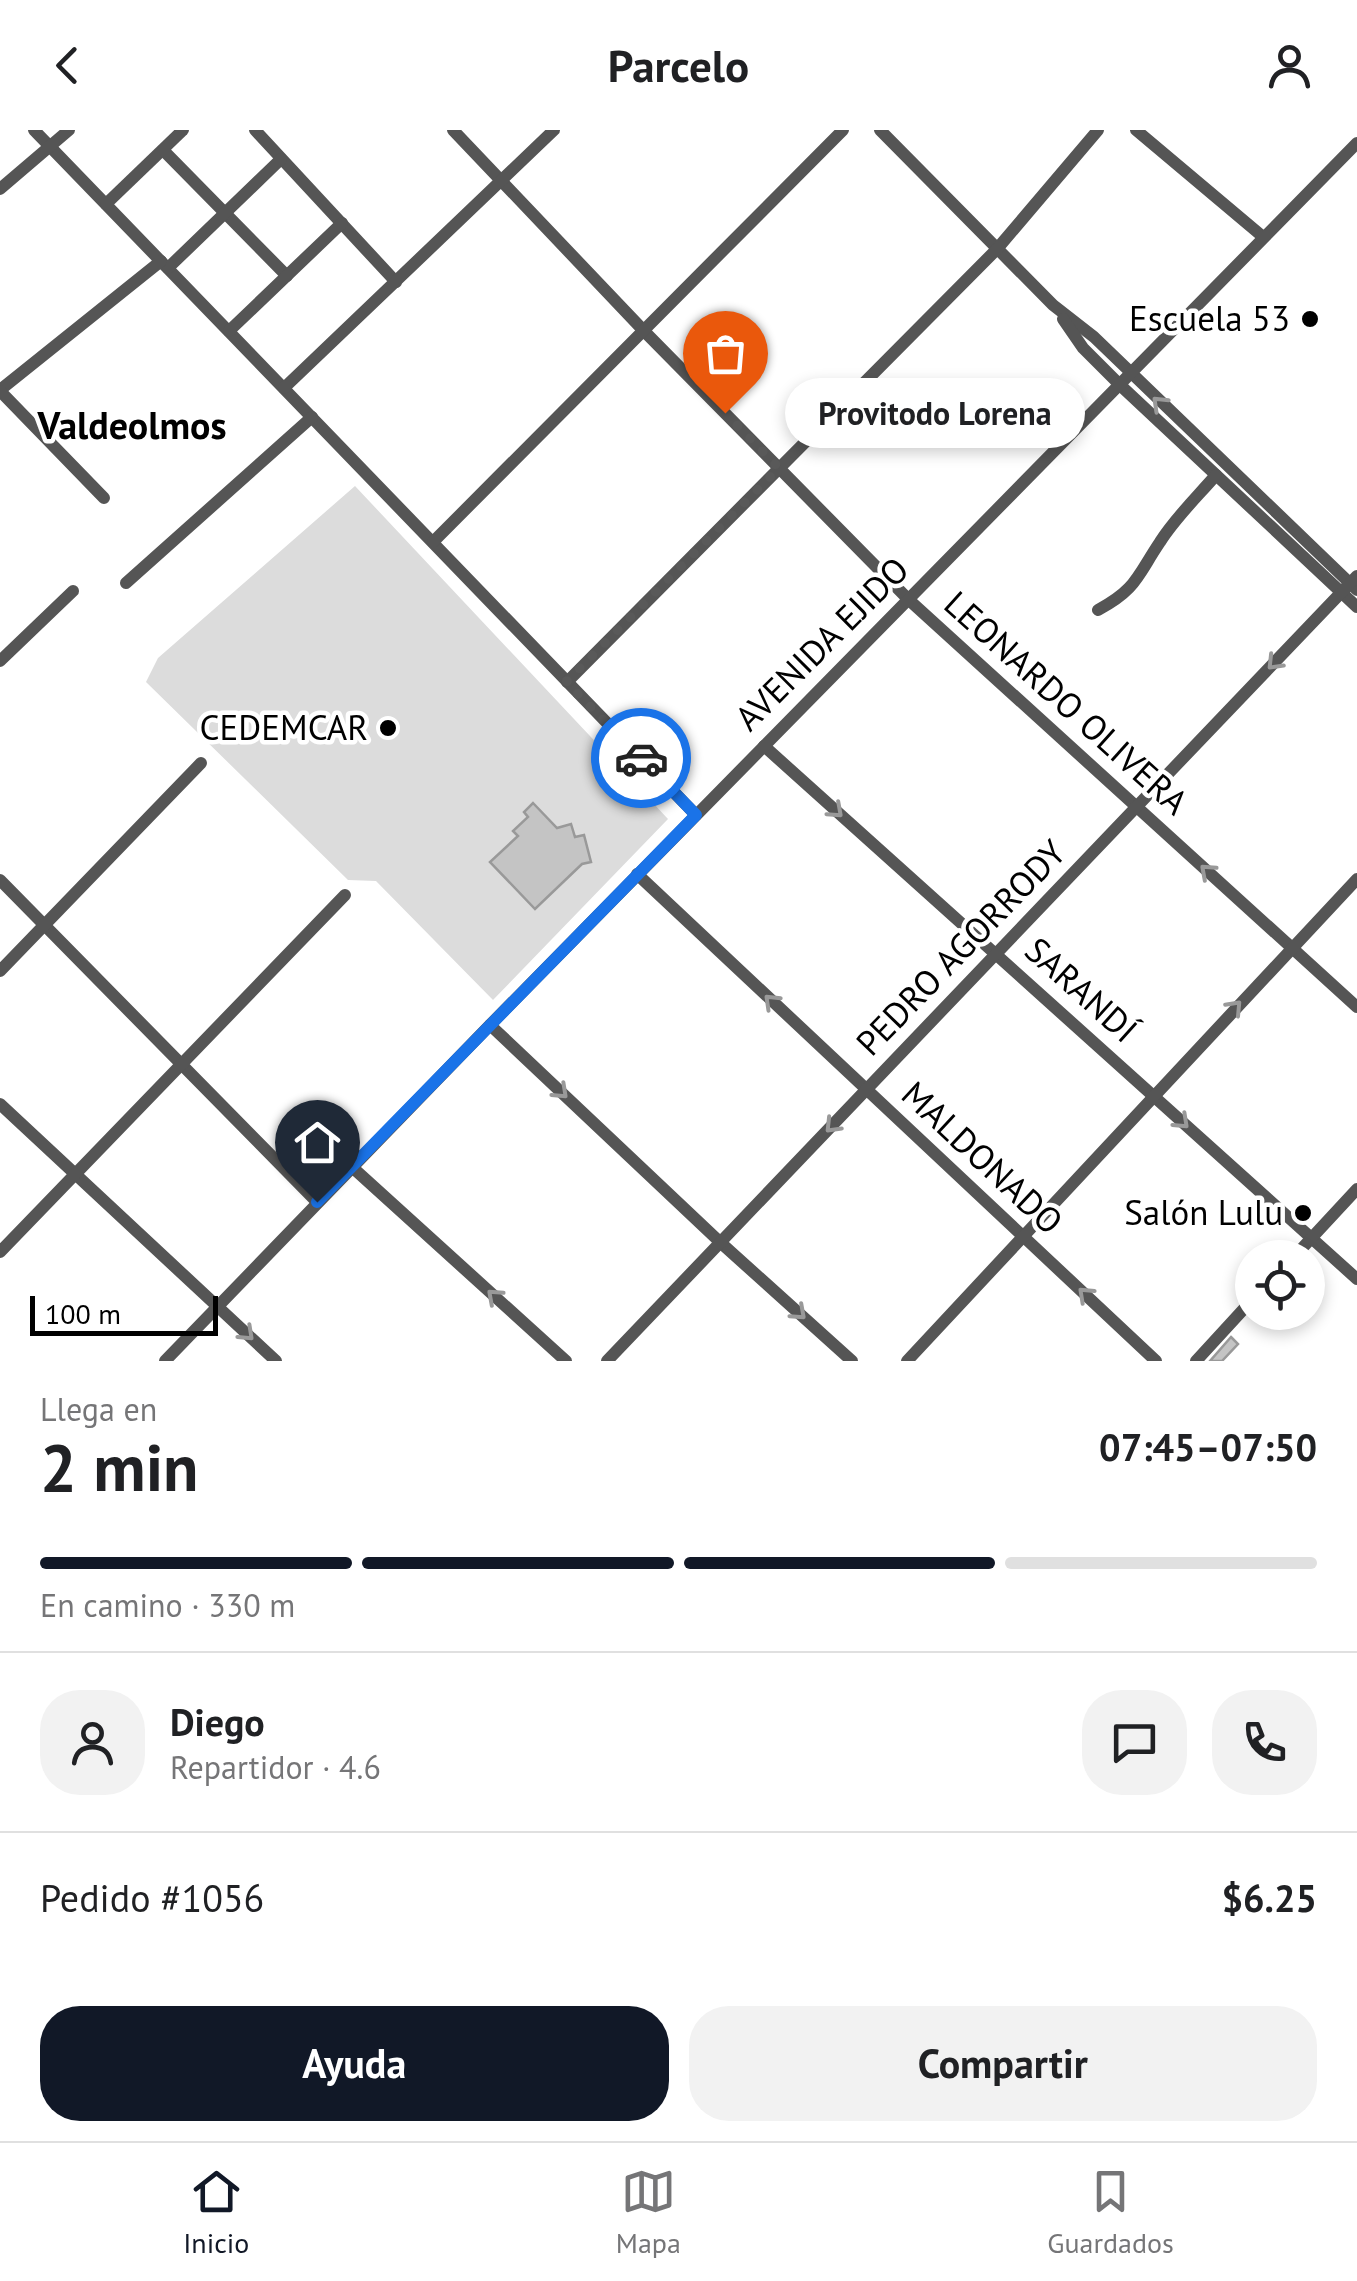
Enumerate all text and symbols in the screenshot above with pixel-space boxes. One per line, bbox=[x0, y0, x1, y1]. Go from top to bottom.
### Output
text: Parcelo bbox=[608, 36, 749, 94]
icon: back bbox=[40, 38, 95, 93]
icon: person bbox=[1262, 38, 1317, 93]
place label: Escuela 53 bbox=[1129, 295, 1290, 341]
marker: Escuela 53 bbox=[1299, 308, 1321, 330]
pin bbox=[683, 311, 768, 414]
icon: bag bbox=[698, 326, 753, 381]
callout: Provitodo Lorena bbox=[785, 378, 1085, 448]
text: Provitodo Lorena bbox=[818, 392, 1052, 434]
one-way arrow bbox=[1153, 397, 1171, 415]
district label: Valdeolmos bbox=[37, 400, 226, 449]
street label: AVENIDA EJIDO bbox=[725, 547, 918, 740]
street label: LEONARDO OLIVERA bbox=[935, 580, 1199, 824]
one-way arrow bbox=[1268, 651, 1286, 670]
place label: CEDEMCAR bbox=[200, 704, 368, 750]
courier bbox=[591, 708, 691, 808]
marker: CEDEMCAR bbox=[377, 717, 399, 739]
icon: car bbox=[614, 731, 669, 786]
one-way arrow bbox=[824, 799, 843, 817]
street label: PEDRO AGORRODY bbox=[846, 829, 1075, 1065]
one-way arrow bbox=[1200, 865, 1219, 883]
street label: SARANDÍ bbox=[1016, 927, 1148, 1052]
one-way arrow bbox=[764, 995, 782, 1013]
one-way arrow bbox=[1223, 1000, 1241, 1019]
street label: MALDONADO bbox=[892, 1071, 1073, 1244]
one-way arrow bbox=[549, 1080, 567, 1098]
pin bbox=[275, 1100, 360, 1203]
one-way arrow bbox=[1170, 1110, 1189, 1128]
one-way arrow bbox=[826, 1114, 844, 1133]
icon: home bbox=[290, 1115, 345, 1170]
place label: Salón Lulu bbox=[1124, 1189, 1283, 1235]
marker: Salón Lulu bbox=[1292, 1202, 1314, 1224]
map controls bbox=[1235, 1240, 1325, 1330]
button: locate bbox=[1235, 1240, 1325, 1330]
one-way arrow bbox=[1078, 1288, 1097, 1306]
one-way arrow bbox=[487, 1289, 506, 1307]
scale bar bbox=[30, 1291, 218, 1336]
text: 100 m bbox=[45, 1295, 121, 1332]
one-way arrow bbox=[787, 1301, 806, 1319]
one-way arrow bbox=[235, 1322, 254, 1340]
text: Llega en bbox=[40, 1388, 157, 1430]
text: 07:45–07:50 bbox=[1099, 1422, 1317, 1471]
text: 2 min bbox=[40, 1425, 199, 1509]
text: En camino · 330 m bbox=[40, 1584, 295, 1626]
button: person bbox=[40, 1690, 145, 1795]
button: chat bbox=[1082, 1690, 1187, 1795]
button: phone bbox=[1212, 1690, 1317, 1795]
text: Diego bbox=[170, 1697, 265, 1746]
text: Repartidor · 4.6 bbox=[170, 1746, 381, 1788]
text: Pedido #1056 bbox=[40, 1873, 264, 1922]
text: $6.25 bbox=[1221, 1873, 1317, 1922]
button: Ayuda bbox=[40, 2006, 669, 2121]
button: Compartir bbox=[689, 2006, 1317, 2121]
tab: Inicio bbox=[183, 2164, 249, 2261]
tab: Mapa bbox=[616, 2164, 681, 2261]
tab: Guardados bbox=[1047, 2164, 1174, 2261]

